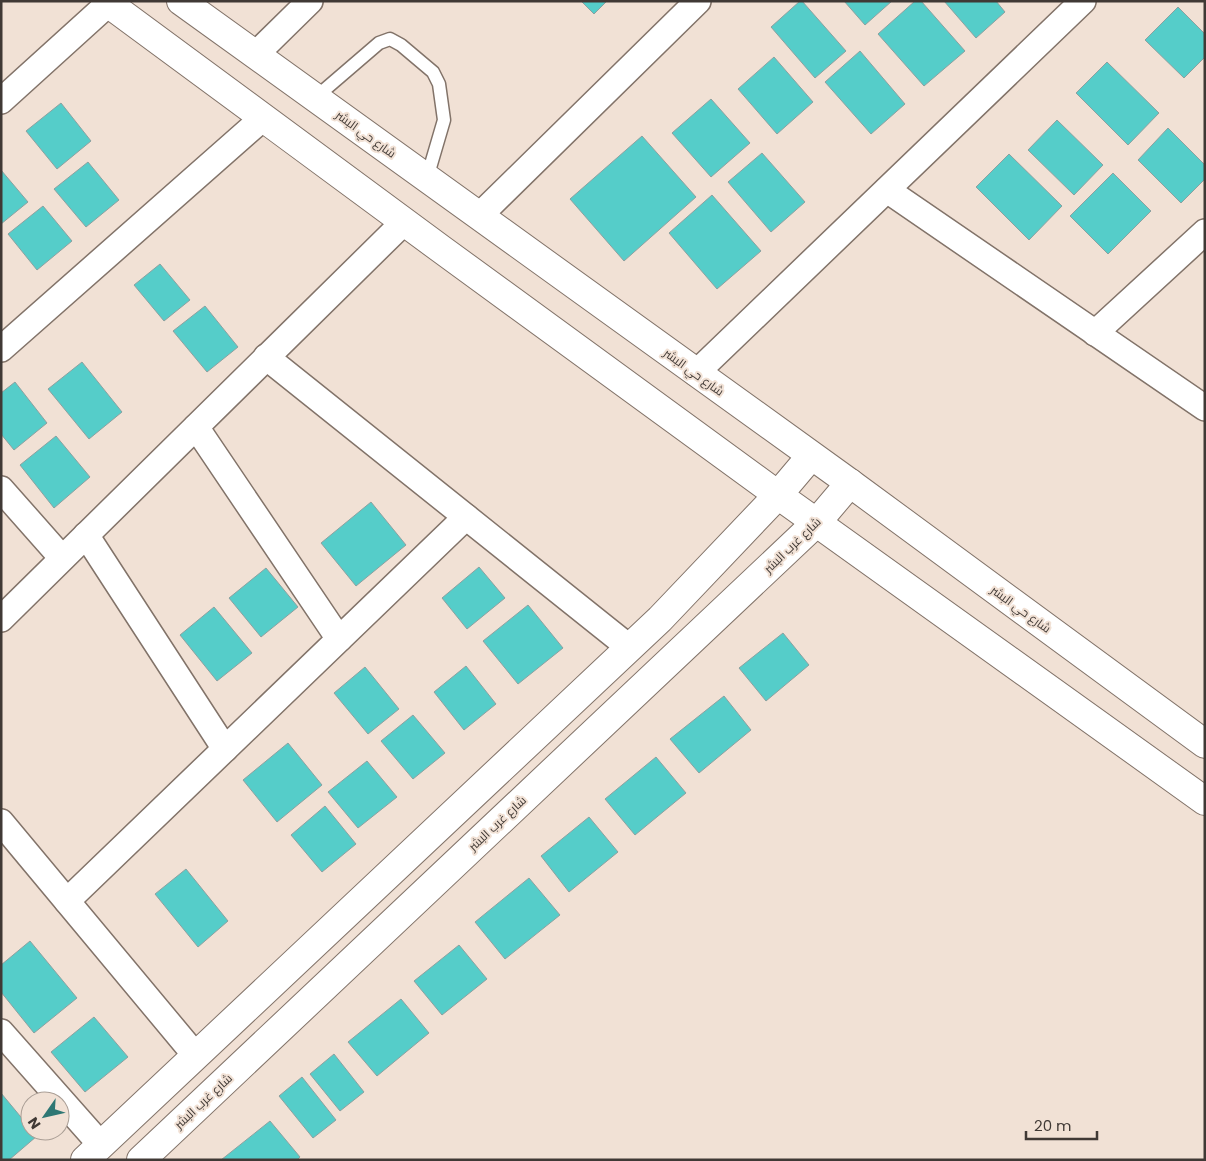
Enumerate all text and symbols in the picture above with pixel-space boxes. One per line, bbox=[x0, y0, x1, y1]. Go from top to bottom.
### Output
street label: شارع حي البشر bbox=[330, 106, 400, 163]
street label: شارع حي البشر bbox=[658, 344, 728, 401]
street label: شارع غرب البشر bbox=[759, 513, 824, 577]
street label: شارع حي البشر bbox=[985, 581, 1055, 638]
street label: شارع غرب البشر bbox=[464, 792, 530, 855]
street label: شارع غرب البشر bbox=[170, 1070, 236, 1133]
north arrow bbox=[20, 1091, 70, 1141]
scale bar bbox=[1026, 1108, 1097, 1140]
text: N bbox=[23, 1113, 45, 1133]
text: 20 m bbox=[1034, 1115, 1072, 1136]

